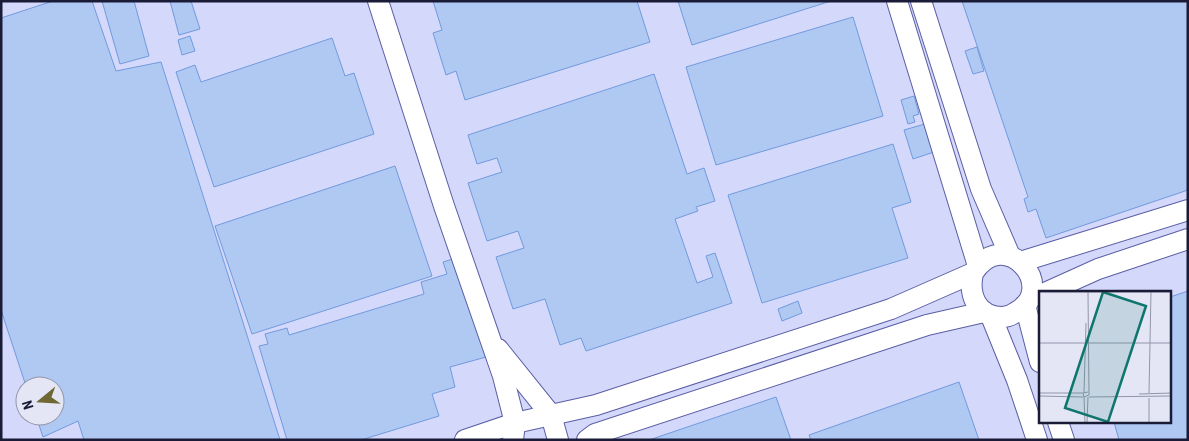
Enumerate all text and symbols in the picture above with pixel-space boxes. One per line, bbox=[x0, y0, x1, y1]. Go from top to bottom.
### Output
inset map bbox=[1039, 291, 1172, 424]
north arrow bbox=[15, 376, 65, 426]
text: N bbox=[19, 398, 37, 412]

